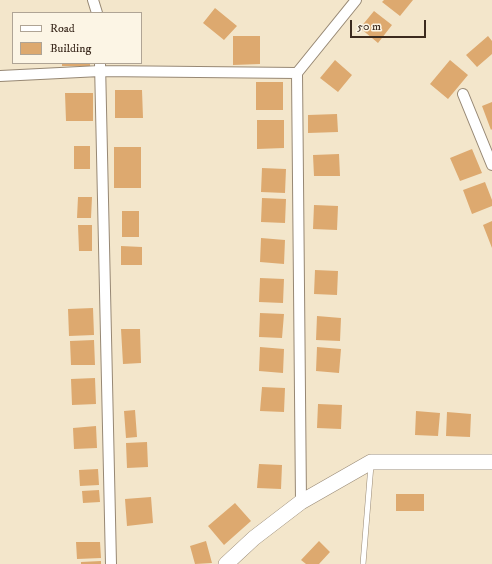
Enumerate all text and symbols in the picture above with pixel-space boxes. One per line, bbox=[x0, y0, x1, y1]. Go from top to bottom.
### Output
legend bbox=[12, 12, 142, 64]
scale bar bbox=[352, 12, 428, 38]
text: 50 m bbox=[357, 19, 381, 34]
text: Road bbox=[50, 21, 75, 36]
text: Building bbox=[50, 41, 91, 56]

